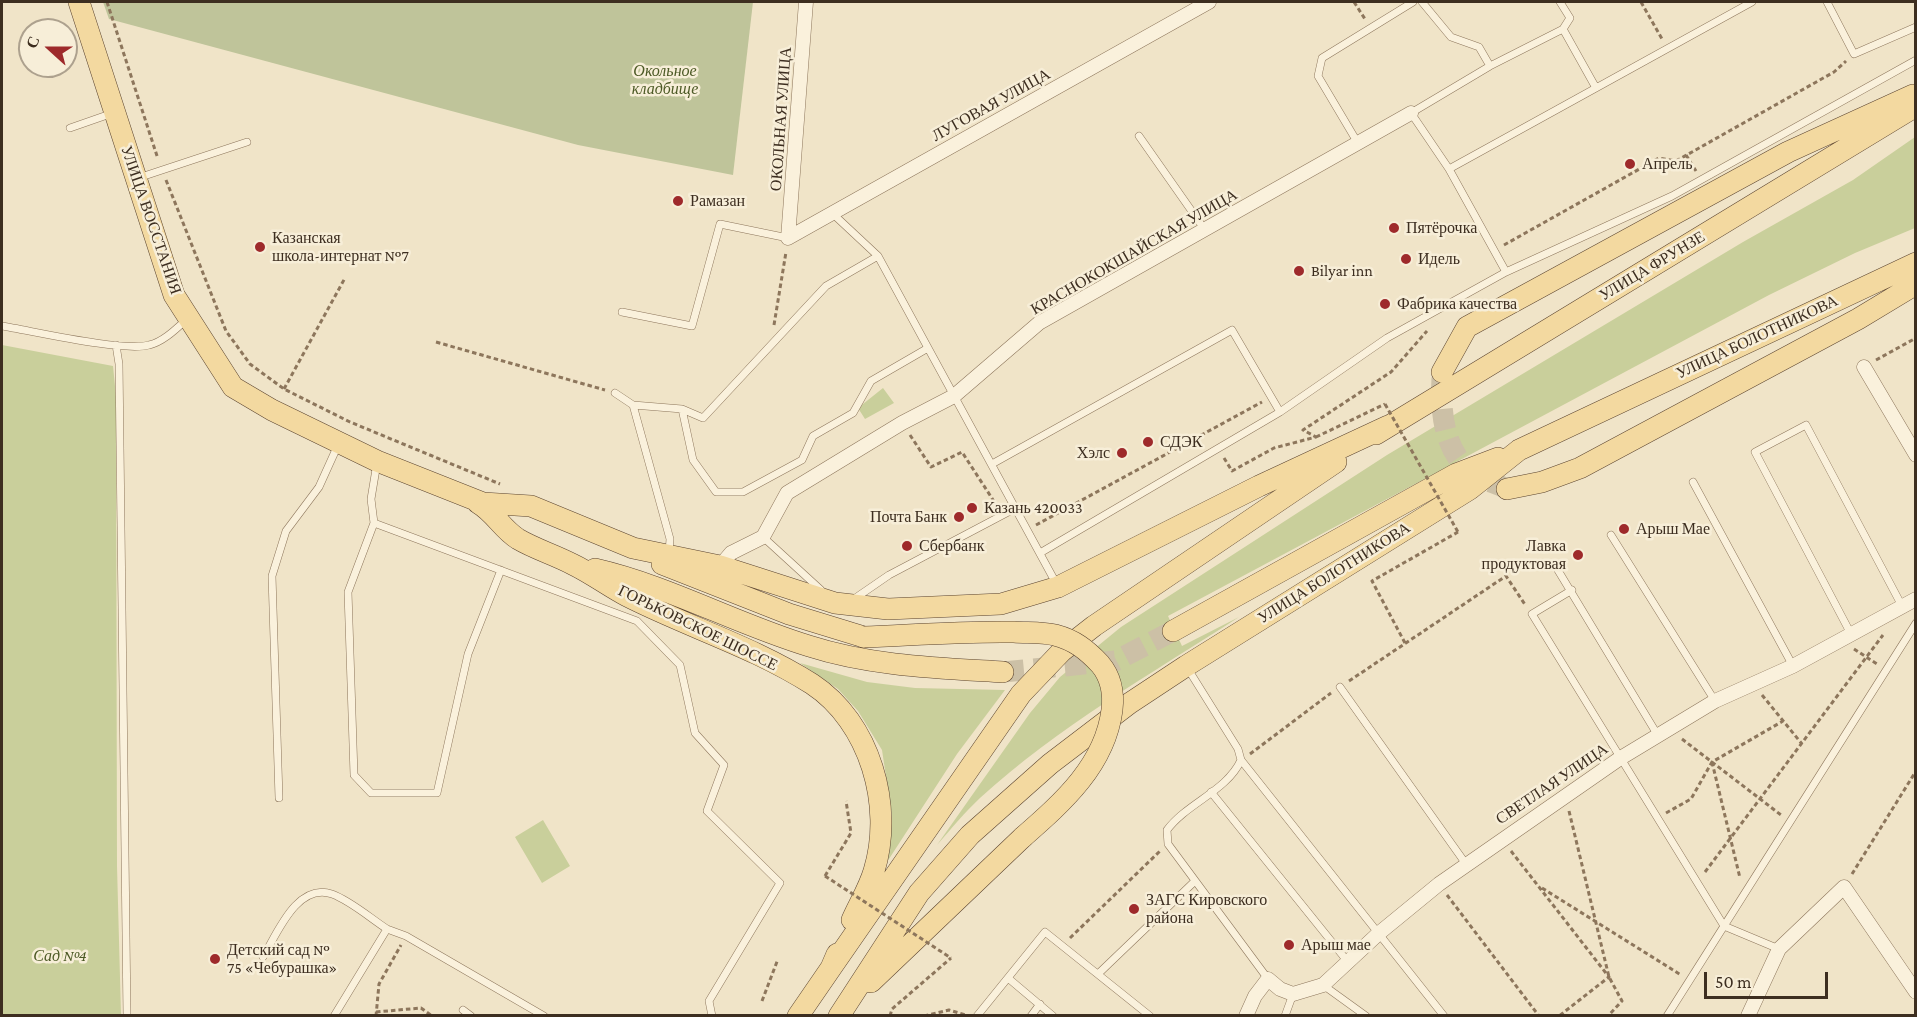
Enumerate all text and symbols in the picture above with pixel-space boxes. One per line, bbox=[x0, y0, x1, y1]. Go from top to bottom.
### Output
north arrow bbox=[18, 18, 78, 78]
text: С bbox=[23, 34, 43, 51]
street label: ОКОЛЬНАЯ УЛИЦА bbox=[766, 46, 796, 192]
park label: Окольное кладбище bbox=[632, 61, 698, 99]
street label: ЛУГОВАЯ УЛИЦА bbox=[928, 64, 1054, 146]
street label: УЛИЦА ВОССТАНИЯ bbox=[117, 143, 185, 297]
place label: Апрель bbox=[1642, 154, 1693, 174]
marker: Апрель bbox=[1623, 157, 1637, 171]
street label: КРАСНОКОКШАЙСКАЯ УЛИЦА bbox=[1027, 185, 1241, 319]
place label: Рамазан bbox=[690, 191, 745, 211]
marker: Рамазан bbox=[671, 194, 685, 208]
place label: Пятёрочка bbox=[1406, 218, 1477, 238]
marker: Пятёрочка bbox=[1387, 221, 1401, 235]
street label: УЛИЦА ФРУНЗЕ bbox=[1596, 227, 1708, 305]
place label: Казанская школа-интернат №7 bbox=[272, 228, 409, 266]
marker: Казанская школа-интернат №7 bbox=[253, 240, 267, 254]
place label: Идель bbox=[1418, 249, 1460, 269]
marker: Идель bbox=[1399, 252, 1413, 266]
place label: Bilyar inn bbox=[1311, 261, 1373, 281]
marker: Bilyar inn bbox=[1292, 264, 1306, 278]
street label: УЛИЦА БОЛОТНИКОВА bbox=[1673, 291, 1841, 383]
place label: Фабрика качества bbox=[1397, 294, 1517, 314]
marker: Фабрика качества bbox=[1378, 297, 1392, 311]
place label: СДЭК bbox=[1160, 432, 1202, 452]
marker: СДЭК bbox=[1141, 435, 1155, 449]
place label: Хэлс bbox=[1077, 443, 1110, 463]
marker: Хэлс bbox=[1115, 446, 1129, 460]
place label: Казань 420033 bbox=[984, 498, 1083, 518]
marker: Казань 420033 bbox=[965, 501, 979, 515]
place label: Почта Банк bbox=[870, 507, 947, 527]
marker: Почта Банк bbox=[952, 510, 966, 524]
street label: УЛИЦА БОЛОТНИКОВА bbox=[1254, 518, 1414, 628]
place label: Арыш Мае bbox=[1636, 519, 1710, 539]
marker: Арыш Мае bbox=[1617, 522, 1631, 536]
place label: Сбербанк bbox=[919, 536, 984, 556]
place label: Лавка продуктовая bbox=[1482, 536, 1566, 574]
marker: Сбербанк bbox=[900, 539, 914, 553]
marker: Лавка продуктовая bbox=[1571, 548, 1585, 562]
street label: ГОРЬКОВСКОЕ ШОССЕ bbox=[615, 581, 781, 675]
street label: СВЕТЛАЯ УЛИЦА bbox=[1492, 739, 1612, 829]
place label: ЗАГС Кировского района bbox=[1146, 890, 1267, 928]
marker: ЗАГС Кировского района bbox=[1127, 902, 1141, 916]
place label: Арыш мае bbox=[1301, 935, 1371, 955]
marker: Арыш мае bbox=[1282, 938, 1296, 952]
place label: Детский сад № 75 «Чебурашка» bbox=[227, 940, 337, 978]
park label: Сад №4 bbox=[33, 946, 87, 966]
marker: Детский сад № 75 «Чебурашка» bbox=[208, 952, 222, 966]
scale bar bbox=[1707, 960, 1832, 998]
text: 50 m bbox=[1715, 972, 1752, 992]

